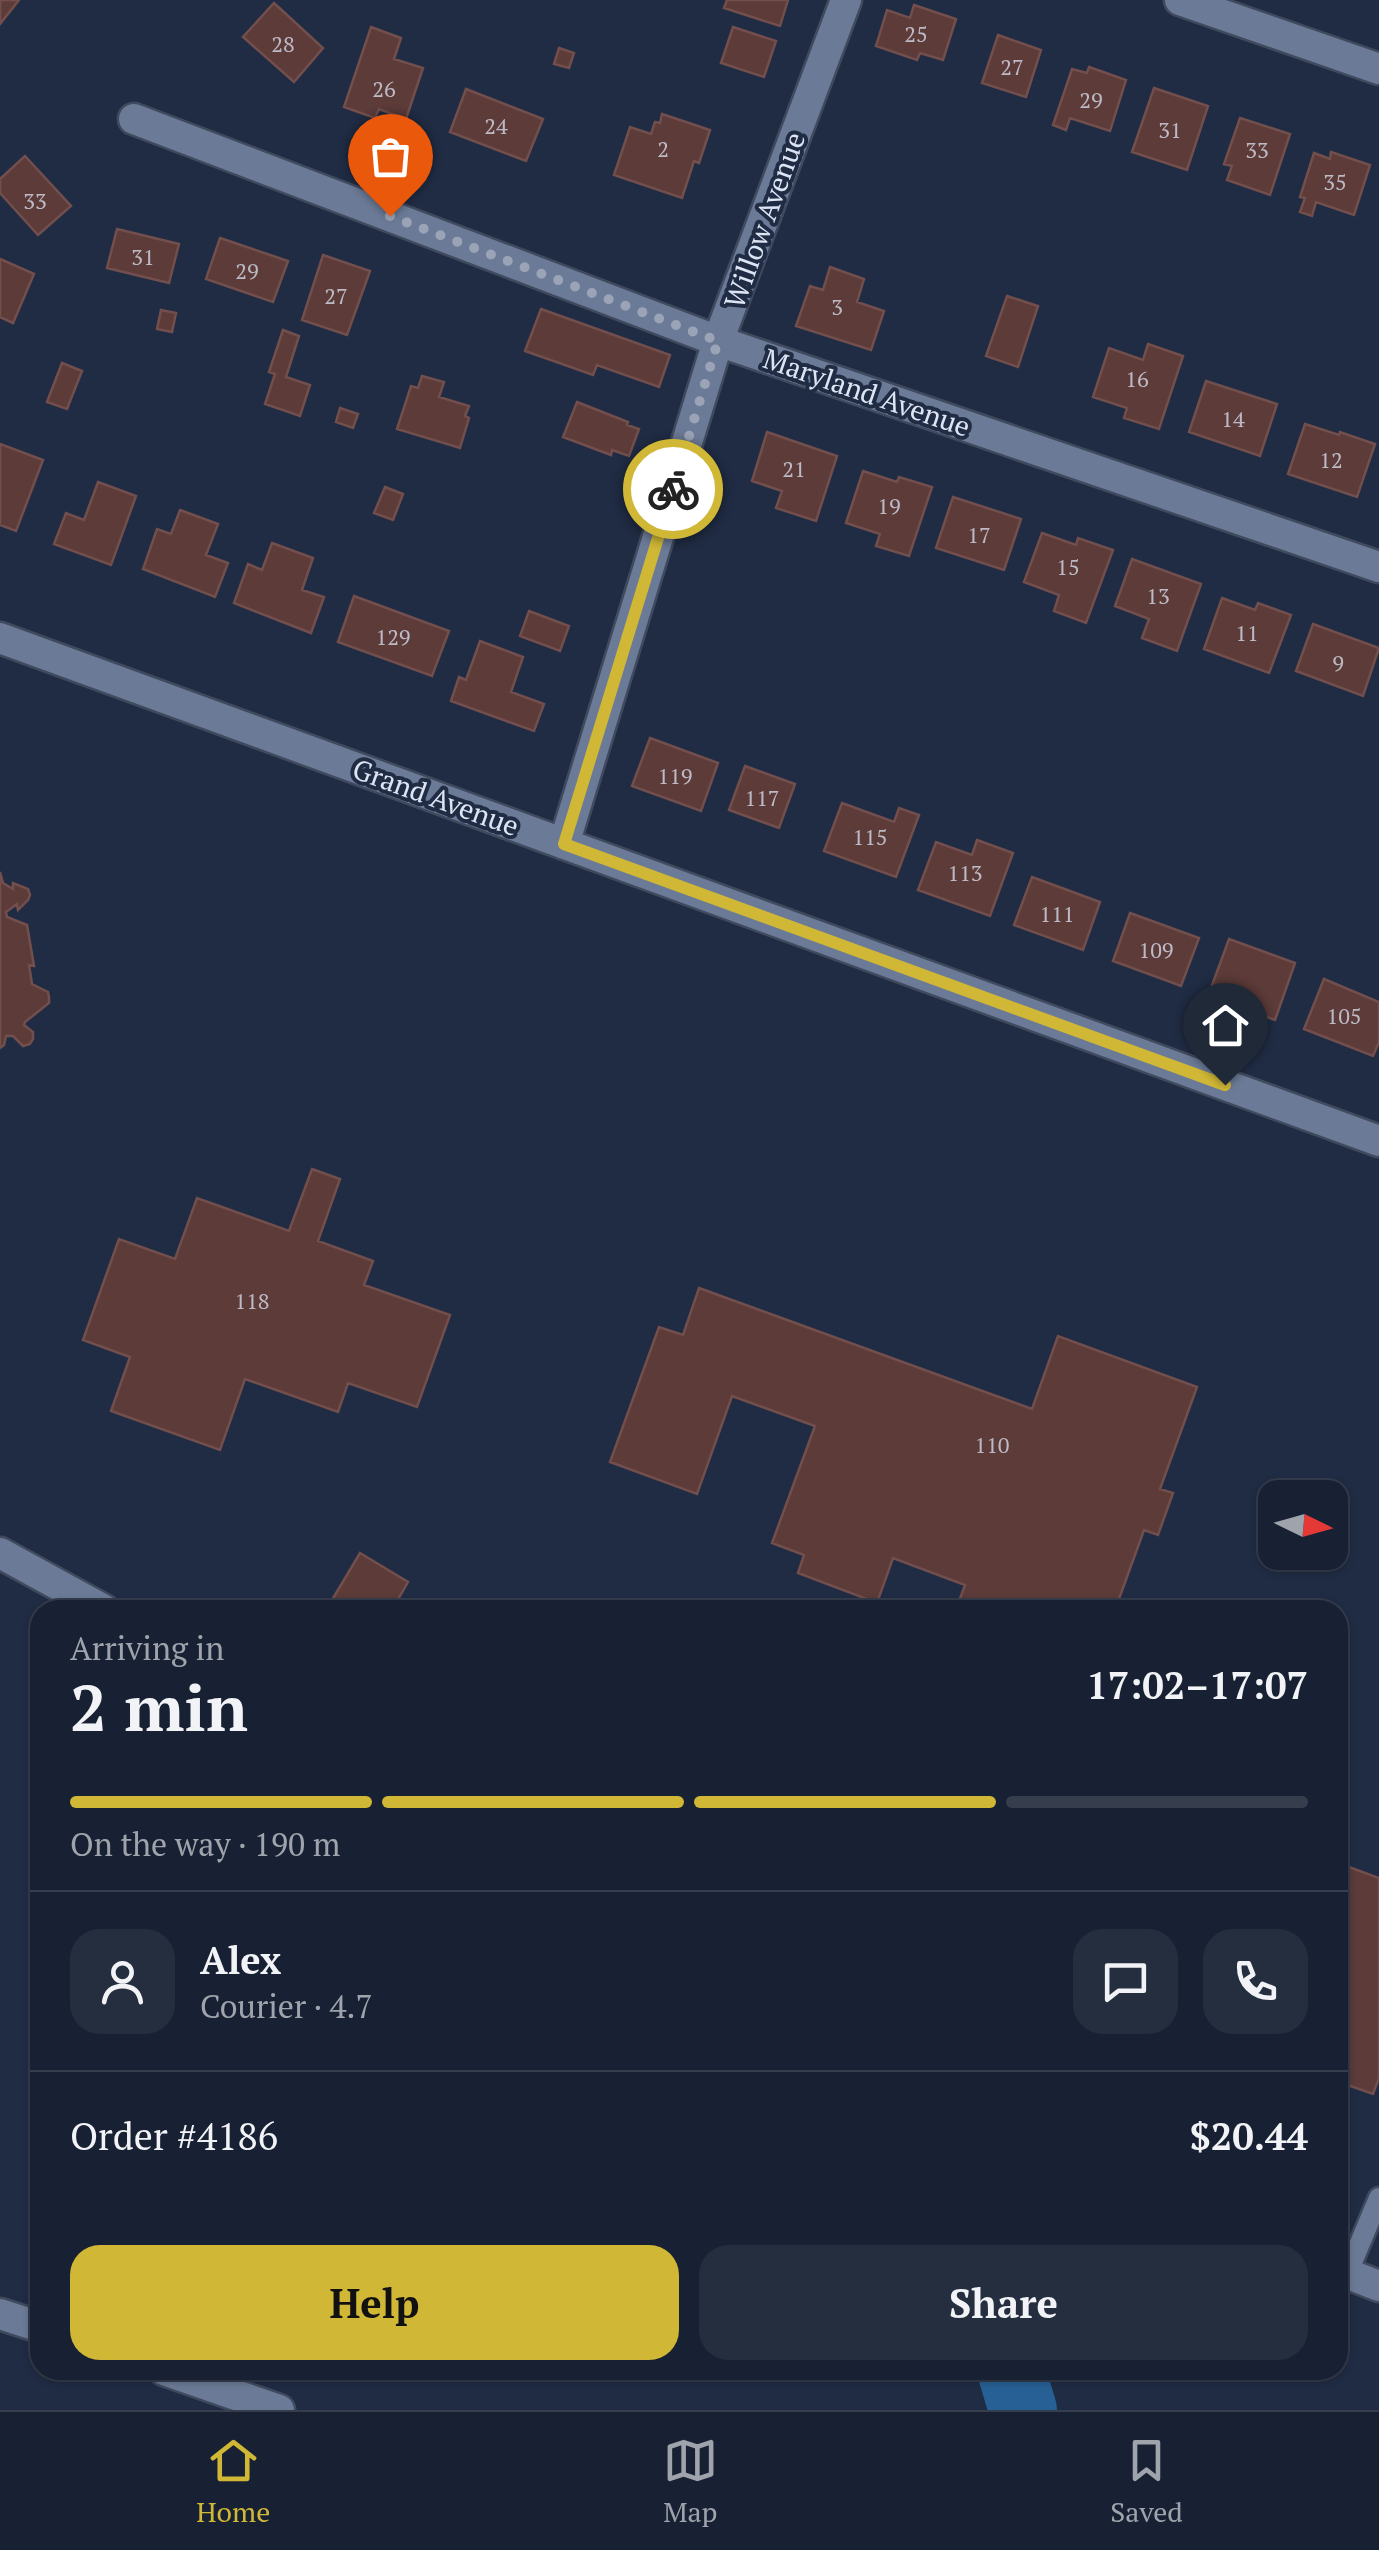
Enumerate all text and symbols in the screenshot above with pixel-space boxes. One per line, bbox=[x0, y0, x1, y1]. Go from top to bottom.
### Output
house number: 25 bbox=[904, 19, 928, 48]
house number: 28 bbox=[271, 29, 295, 58]
house number: 27 bbox=[1000, 52, 1024, 81]
house number: 26 bbox=[372, 74, 396, 103]
house number: 29 bbox=[1079, 85, 1103, 114]
house number: 24 bbox=[484, 111, 508, 140]
pin bbox=[348, 114, 433, 217]
house number: 31 bbox=[1158, 115, 1182, 144]
street label: Willow Avenue bbox=[715, 127, 813, 313]
icon: bag bbox=[363, 129, 418, 184]
house number: 2 bbox=[657, 134, 669, 163]
house number: 33 bbox=[1245, 135, 1269, 164]
house number: 35 bbox=[1323, 167, 1347, 196]
house number: 33 bbox=[23, 186, 47, 215]
house number: 31 bbox=[131, 242, 155, 271]
house number: 29 bbox=[235, 256, 259, 285]
house number: 27 bbox=[324, 281, 348, 310]
house number: 3 bbox=[831, 292, 843, 321]
street label: Maryland Avenue bbox=[759, 339, 975, 445]
house number: 16 bbox=[1125, 364, 1149, 393]
house number: 14 bbox=[1221, 404, 1245, 433]
courier bbox=[623, 439, 723, 539]
house number: 12 bbox=[1319, 445, 1343, 474]
house number: 21 bbox=[782, 454, 806, 483]
icon: bike bbox=[646, 462, 701, 517]
house number: 19 bbox=[877, 491, 901, 520]
house number: 17 bbox=[967, 520, 991, 549]
house number: 15 bbox=[1056, 552, 1080, 581]
house number: 13 bbox=[1146, 581, 1170, 610]
house number: 11 bbox=[1235, 618, 1259, 647]
house number: 129 bbox=[375, 622, 411, 651]
house number: 9 bbox=[1332, 648, 1344, 677]
street label: Grand Avenue bbox=[348, 750, 524, 844]
house number: 119 bbox=[657, 761, 693, 790]
house number: 117 bbox=[744, 783, 780, 812]
house number: 115 bbox=[852, 822, 888, 851]
house number: 113 bbox=[947, 858, 983, 887]
house number: 111 bbox=[1039, 899, 1075, 928]
house number: 109 bbox=[1138, 935, 1174, 964]
pin bbox=[1183, 983, 1268, 1086]
icon: home bbox=[1198, 998, 1253, 1053]
house number: 105 bbox=[1326, 1001, 1362, 1030]
house number: 118 bbox=[234, 1286, 270, 1315]
house number: 110 bbox=[974, 1430, 1010, 1459]
north arrow bbox=[1258, 1480, 1348, 1570]
map controls bbox=[1258, 1480, 1348, 1570]
text: Arriving in bbox=[70, 1627, 224, 1669]
text: 17:02–17:07 bbox=[1086, 1660, 1308, 1710]
text: 2 min bbox=[70, 1663, 248, 1750]
text: On the way · 190 m bbox=[70, 1823, 340, 1865]
button: person bbox=[70, 1929, 175, 2034]
button: chat bbox=[1073, 1929, 1178, 2034]
button: phone bbox=[1203, 1929, 1308, 2034]
text: Alex bbox=[200, 1935, 281, 1985]
text: Courier · 4.7 bbox=[200, 1985, 372, 2027]
text: Order #4186 bbox=[70, 2111, 278, 2161]
text: $20.44 bbox=[1189, 2111, 1308, 2161]
button: Help bbox=[70, 2245, 679, 2360]
button: Share bbox=[699, 2245, 1308, 2360]
tab: Home bbox=[196, 2433, 270, 2530]
tab: Map bbox=[663, 2433, 718, 2530]
tab: Saved bbox=[1110, 2433, 1183, 2530]

